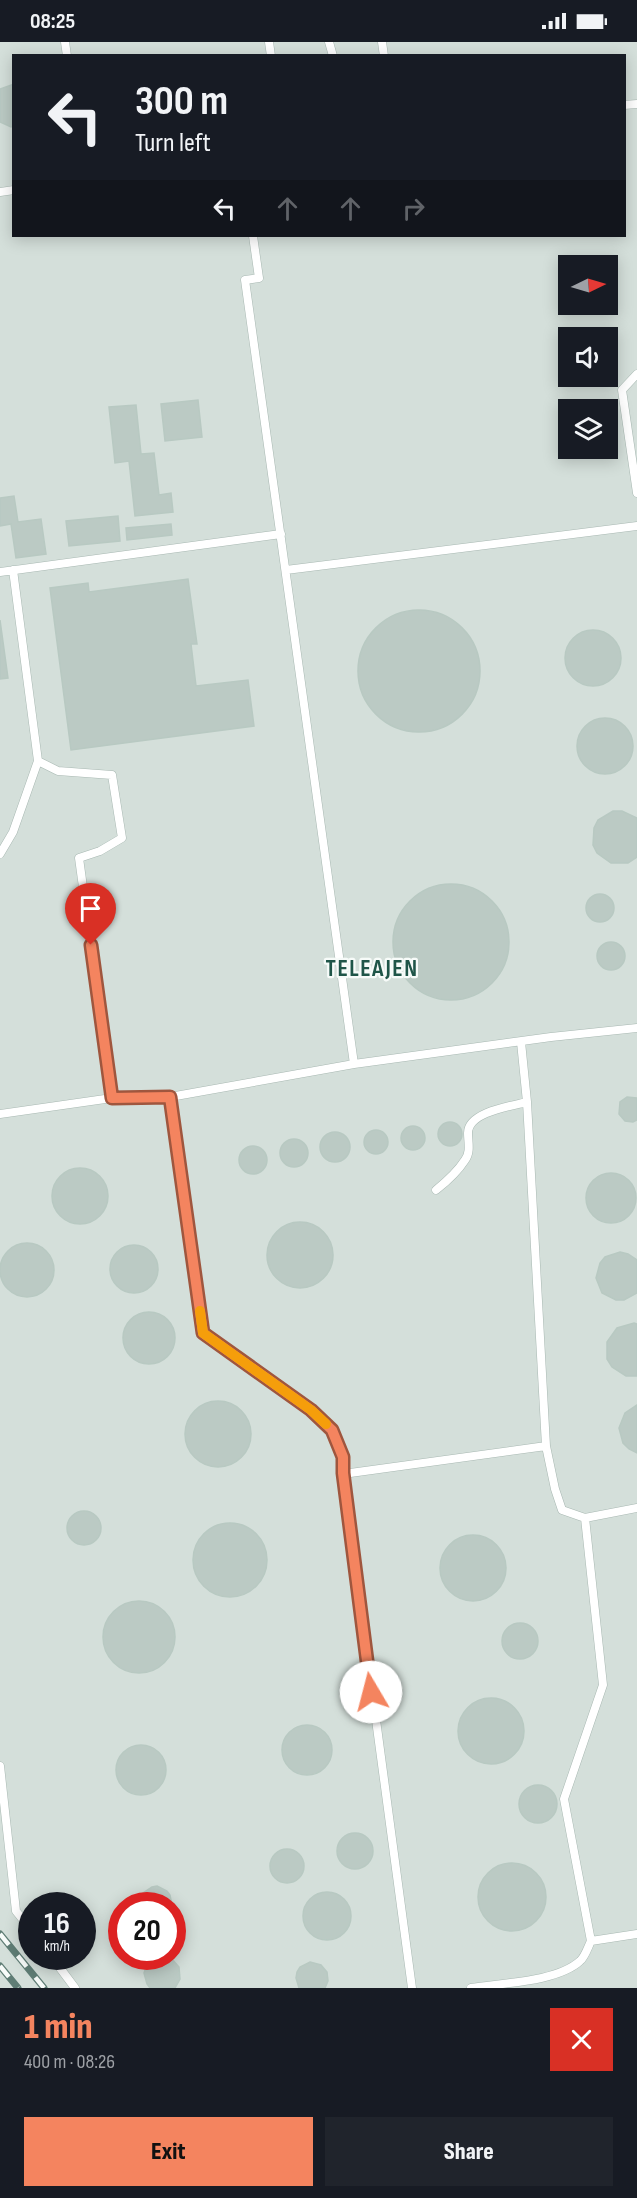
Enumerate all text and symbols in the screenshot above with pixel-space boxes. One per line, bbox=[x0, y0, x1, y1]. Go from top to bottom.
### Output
text: 08:25 bbox=[30, 8, 75, 35]
text: 300 m bbox=[135, 76, 228, 127]
icon: left bbox=[36, 78, 114, 156]
text: Turn left bbox=[135, 127, 211, 159]
icon: left bbox=[208, 192, 241, 225]
icon: ahead bbox=[271, 192, 304, 225]
icon: ahead bbox=[334, 192, 367, 225]
icon: right bbox=[397, 192, 430, 225]
north arrow bbox=[558, 255, 618, 315]
map controls bbox=[558, 255, 618, 459]
button: sound bbox=[558, 327, 618, 387]
button: layers bbox=[558, 399, 618, 459]
pin bbox=[65, 883, 116, 945]
icon: arrive bbox=[74, 892, 107, 925]
district label: TELEAJEN bbox=[325, 954, 419, 983]
position arrow bbox=[339, 1660, 403, 1724]
speed limit sign: 20 bbox=[108, 1892, 186, 1970]
text: 16 bbox=[44, 1906, 70, 1942]
text: km/h bbox=[44, 1937, 70, 1956]
text: 1 min bbox=[24, 2006, 92, 2049]
button: close bbox=[550, 2008, 613, 2071]
text: 400 m · 08:26 bbox=[24, 2050, 115, 2074]
button: Exit bbox=[24, 2117, 313, 2186]
button: Share bbox=[325, 2117, 613, 2186]

